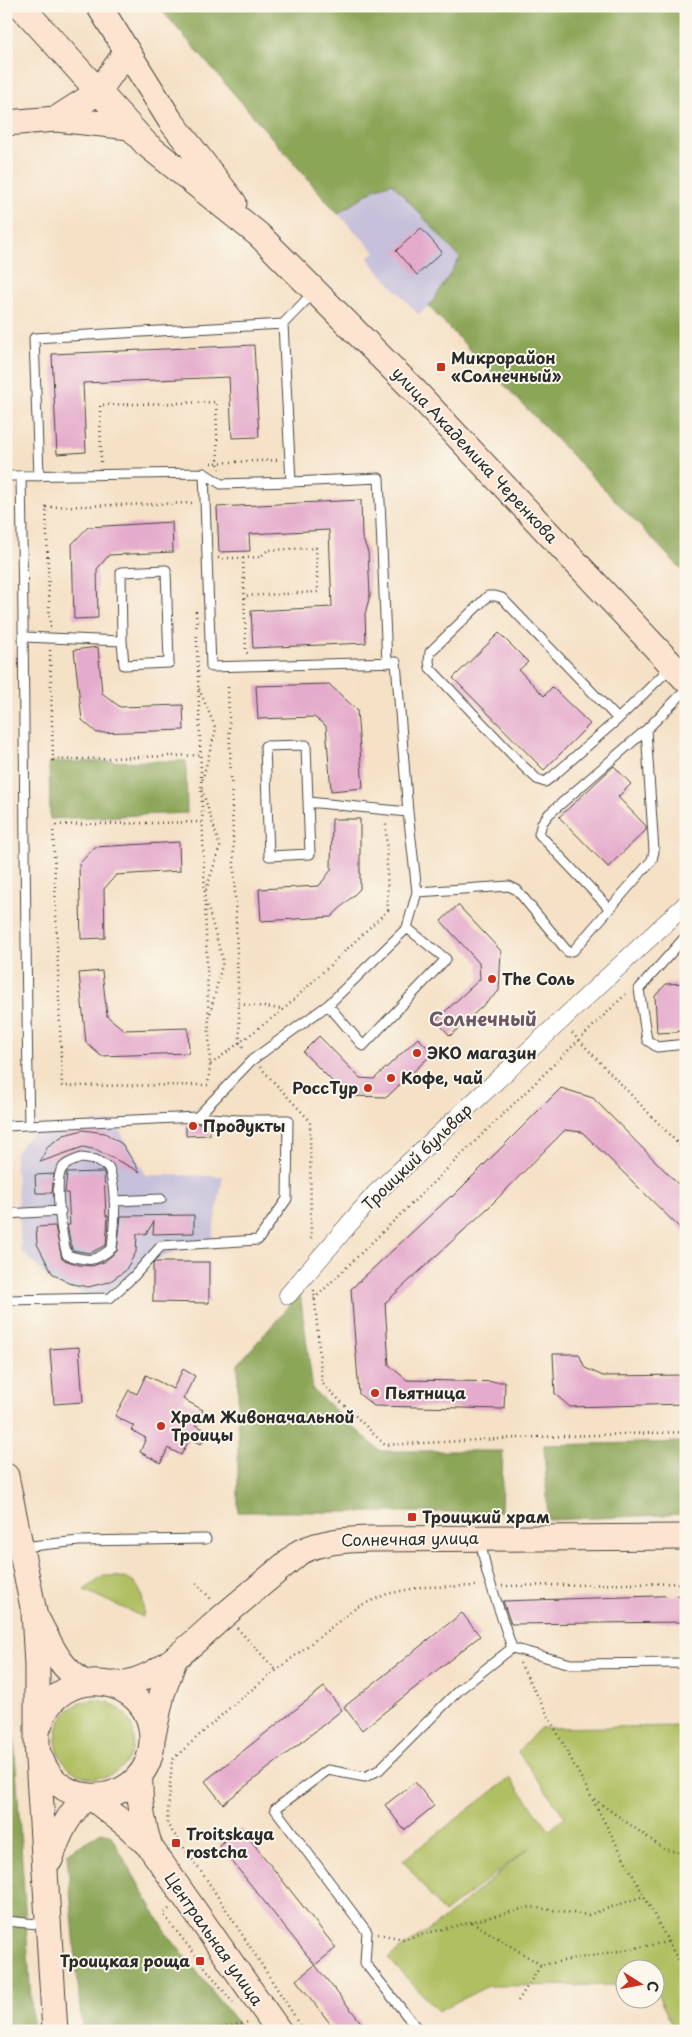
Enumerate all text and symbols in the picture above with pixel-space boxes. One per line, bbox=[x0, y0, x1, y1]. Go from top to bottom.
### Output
place label: Микрорайон «Солнечный» bbox=[451, 345, 562, 387]
street label: улица Академика Черенкова bbox=[387, 361, 564, 548]
marker: Микрорайон «Солнечный» bbox=[435, 361, 447, 373]
place label: The Соль bbox=[502, 966, 575, 990]
marker: The Соль bbox=[486, 973, 498, 985]
district label: Солнечный bbox=[429, 1004, 537, 1032]
place label: ЭКО магазин bbox=[427, 1040, 537, 1064]
marker: ЭКО магазин bbox=[411, 1047, 423, 1059]
place label: Кофе, чай bbox=[401, 1065, 483, 1089]
marker: Кофе, чай bbox=[385, 1072, 397, 1084]
place label: РоссТур bbox=[292, 1075, 358, 1099]
marker: РоссТур bbox=[362, 1082, 374, 1094]
street label: Троицкий бульвар bbox=[356, 1097, 477, 1215]
place label: Продукты bbox=[203, 1113, 286, 1137]
marker: Продукты bbox=[187, 1120, 199, 1132]
place label: Пьятница bbox=[385, 1380, 466, 1404]
marker: Пьятница bbox=[369, 1387, 381, 1399]
place label: Храм Живоначальной Троицы bbox=[171, 1404, 355, 1446]
marker: Храм Живоначальной Троицы bbox=[155, 1420, 167, 1432]
place label: Троицкий храм bbox=[422, 1504, 550, 1528]
marker: Троицкий храм bbox=[406, 1511, 418, 1523]
street label: Солнечная улица bbox=[341, 1525, 479, 1551]
place label: Troitskaya rostcha bbox=[186, 1821, 275, 1863]
marker: Troitskaya rostcha bbox=[170, 1837, 182, 1849]
street label: Центральная улица bbox=[160, 1867, 270, 2010]
place label: Троицкая роща bbox=[60, 1948, 190, 1972]
marker: Троицкая роща bbox=[194, 1955, 206, 1967]
north arrow bbox=[614, 1960, 664, 2010]
text: С bbox=[642, 1979, 665, 1994]

